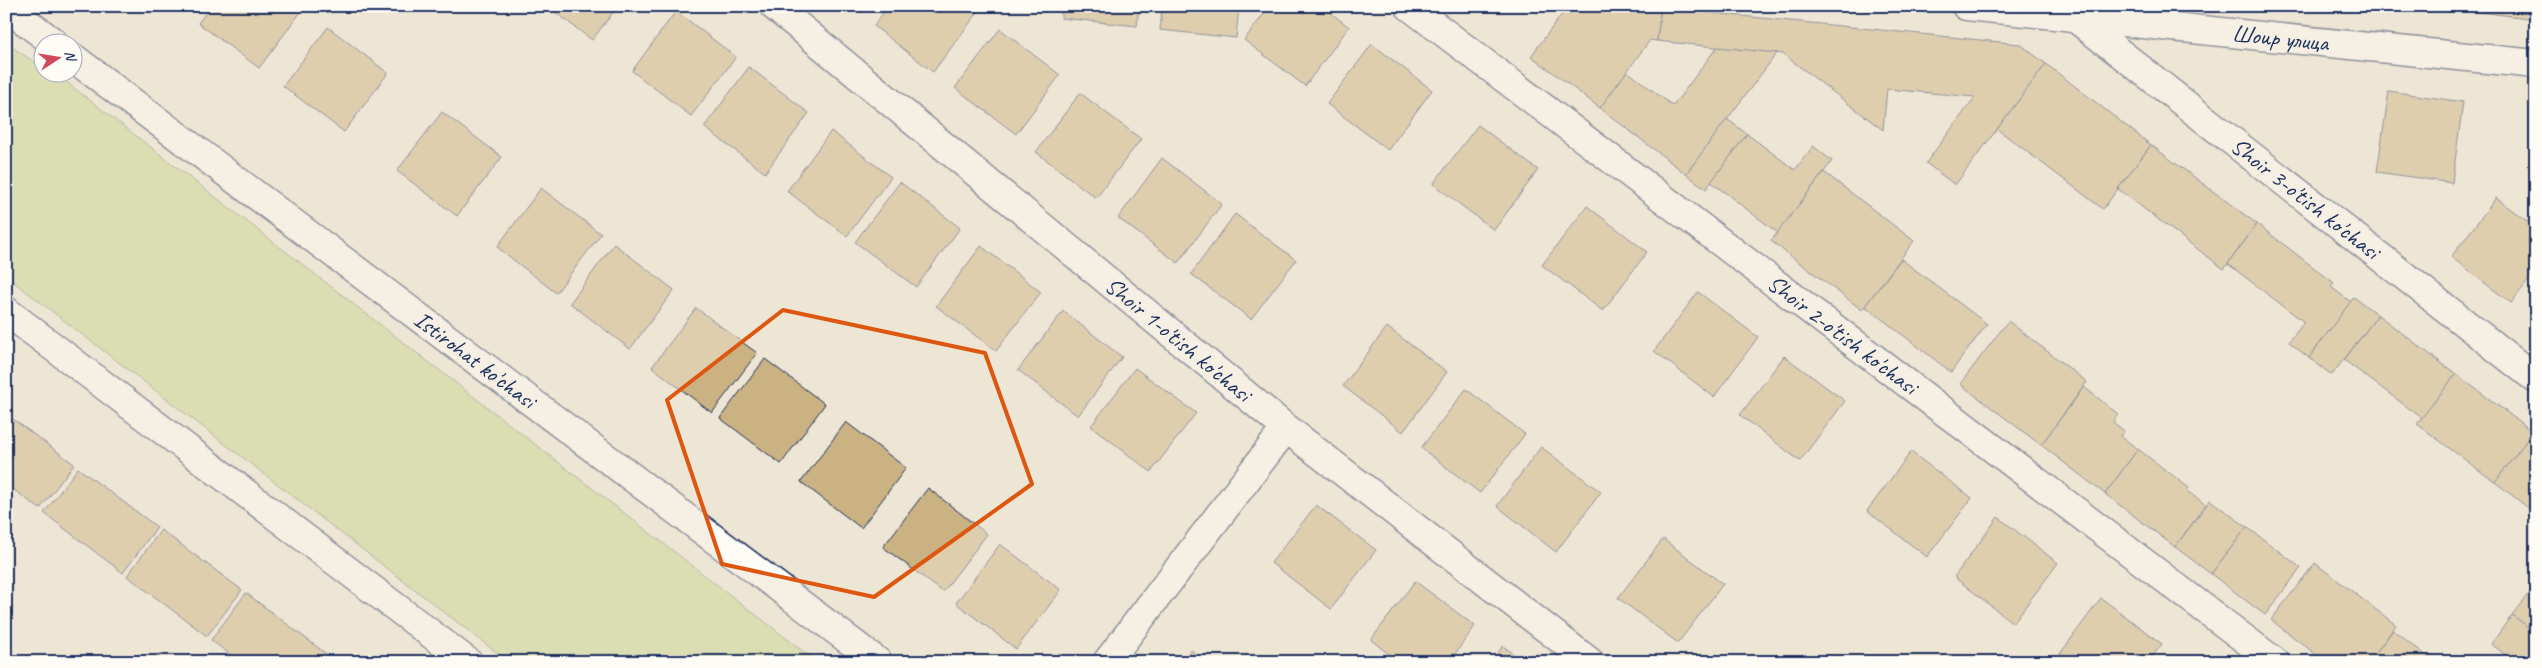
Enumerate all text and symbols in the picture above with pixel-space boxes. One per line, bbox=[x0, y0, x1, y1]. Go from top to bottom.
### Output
street label: Шоир улица bbox=[2231, 18, 2331, 58]
north arrow bbox=[32, 32, 82, 82]
text: N bbox=[61, 49, 80, 64]
street label: Shoir 3-o'tish ko'chasi bbox=[2225, 131, 2388, 267]
street label: Shoir 2-o'tish ko'chasi bbox=[1761, 268, 1926, 403]
street label: Shoir 1-o'tish ko'chasi bbox=[1099, 270, 1260, 410]
street label: Istirohat ko'chasi bbox=[408, 304, 544, 416]

